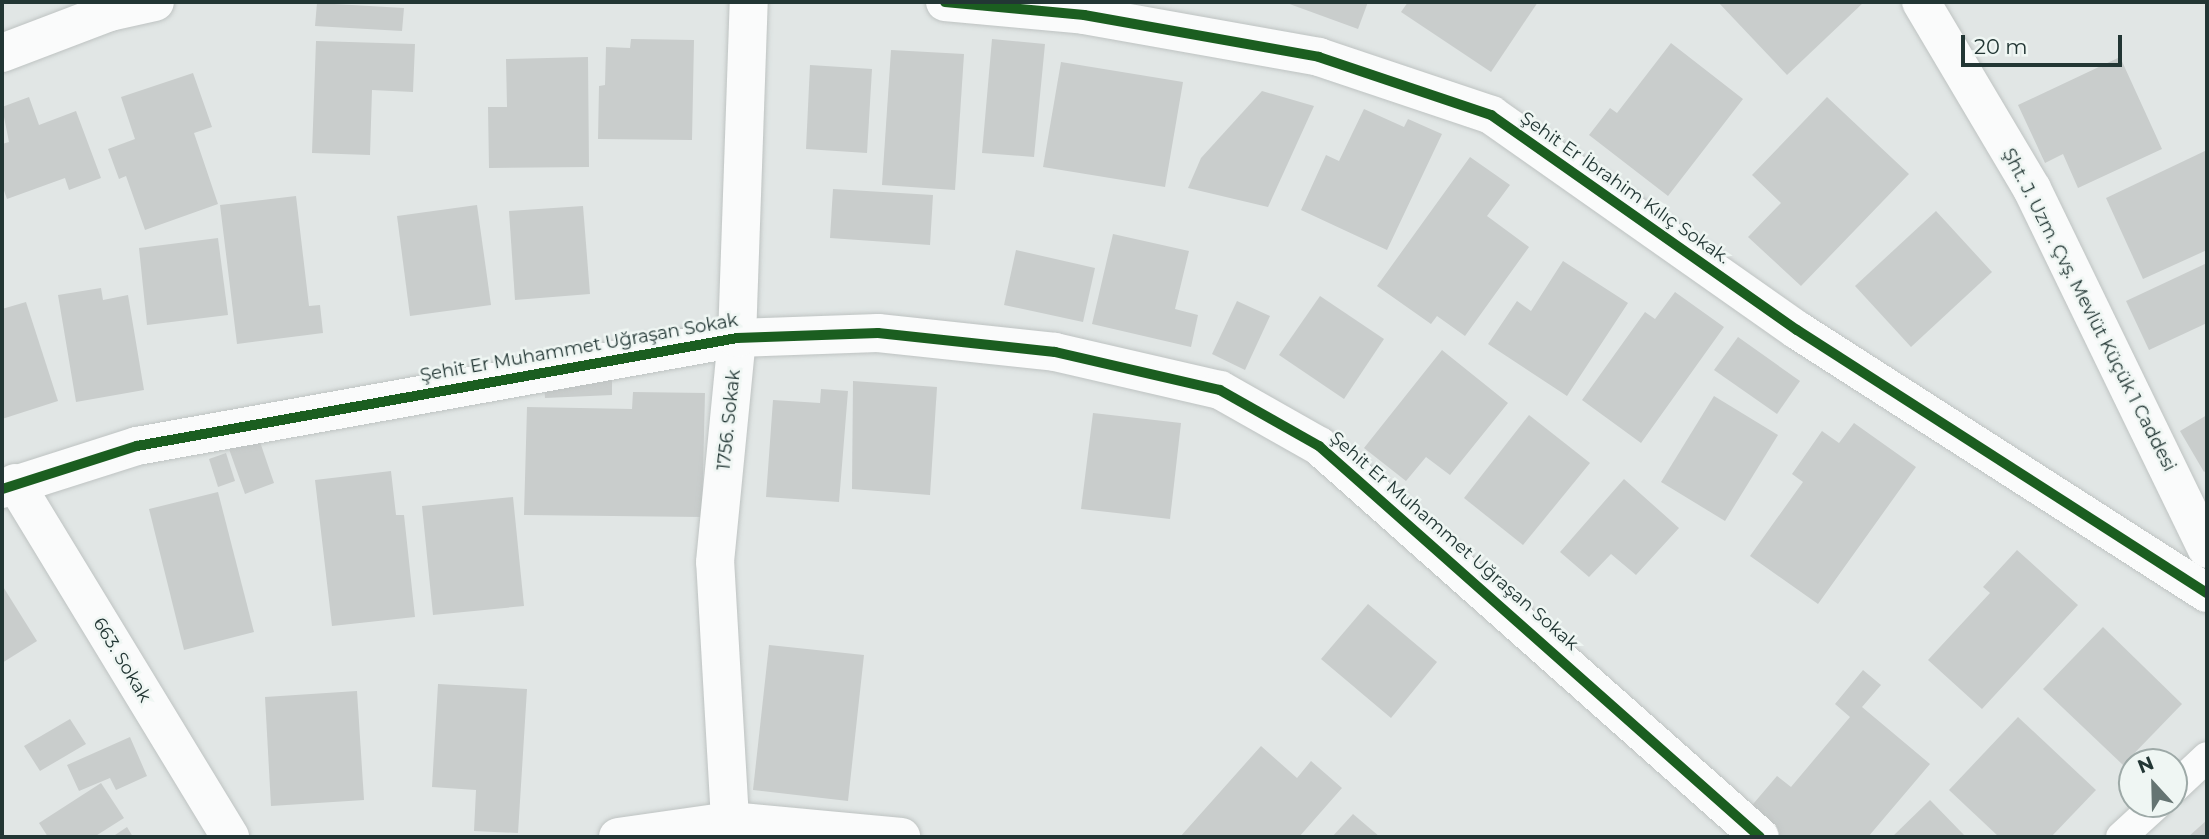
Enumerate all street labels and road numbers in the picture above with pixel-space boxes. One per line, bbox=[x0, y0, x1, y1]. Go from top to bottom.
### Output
street label: Şehit Er İbrahim Kılıç Sokak. bbox=[1516, 107, 1734, 269]
street label: Şht. J. Uzm. Çvş. Mevlüt Küçük 1 Caddesi bbox=[1998, 145, 2180, 475]
street label: Şehit Er Muhammet Uğraşan Sokak bbox=[418, 309, 740, 387]
street label: 1756. Sokak bbox=[713, 369, 745, 471]
street label: Şehit Er Muhammet Uğraşan Sokak bbox=[1325, 427, 1583, 655]
street label: 663. Sokak bbox=[88, 614, 156, 706]

